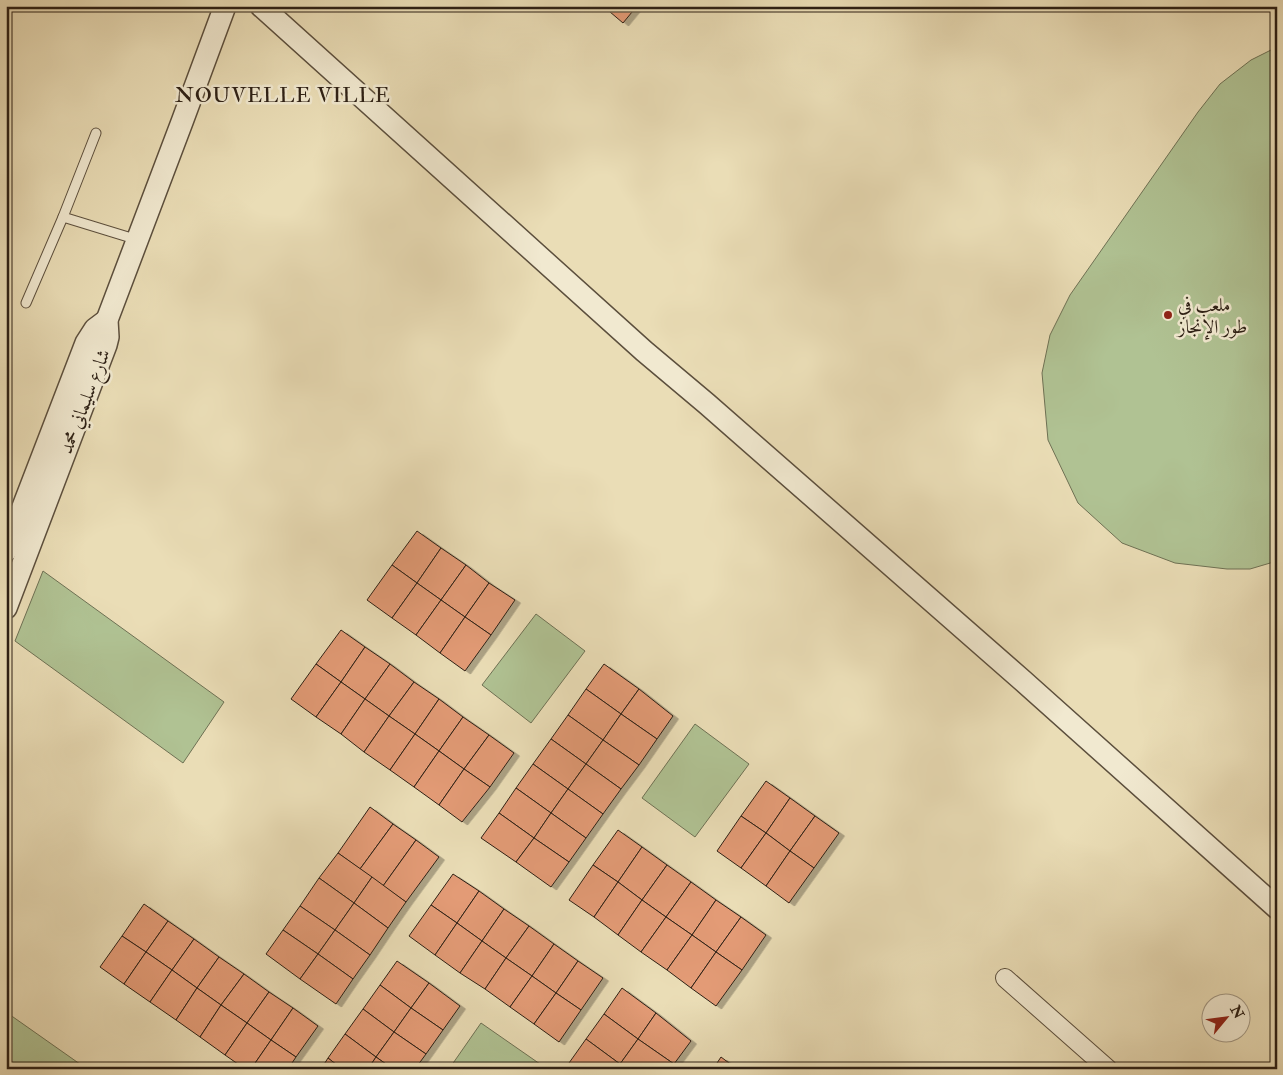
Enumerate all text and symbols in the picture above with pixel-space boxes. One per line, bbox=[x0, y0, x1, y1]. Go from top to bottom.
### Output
district label: NOUVELLE VILLE bbox=[175, 82, 391, 109]
place label: ملعب في طور الإنجاز bbox=[1176, 293, 1247, 341]
marker: ملعب في طور الإنجاز bbox=[1162, 309, 1174, 321]
street label: شارع سليماني محمد bbox=[54, 346, 119, 458]
north arrow bbox=[1200, 992, 1250, 1042]
text: N bbox=[1226, 1001, 1248, 1022]

